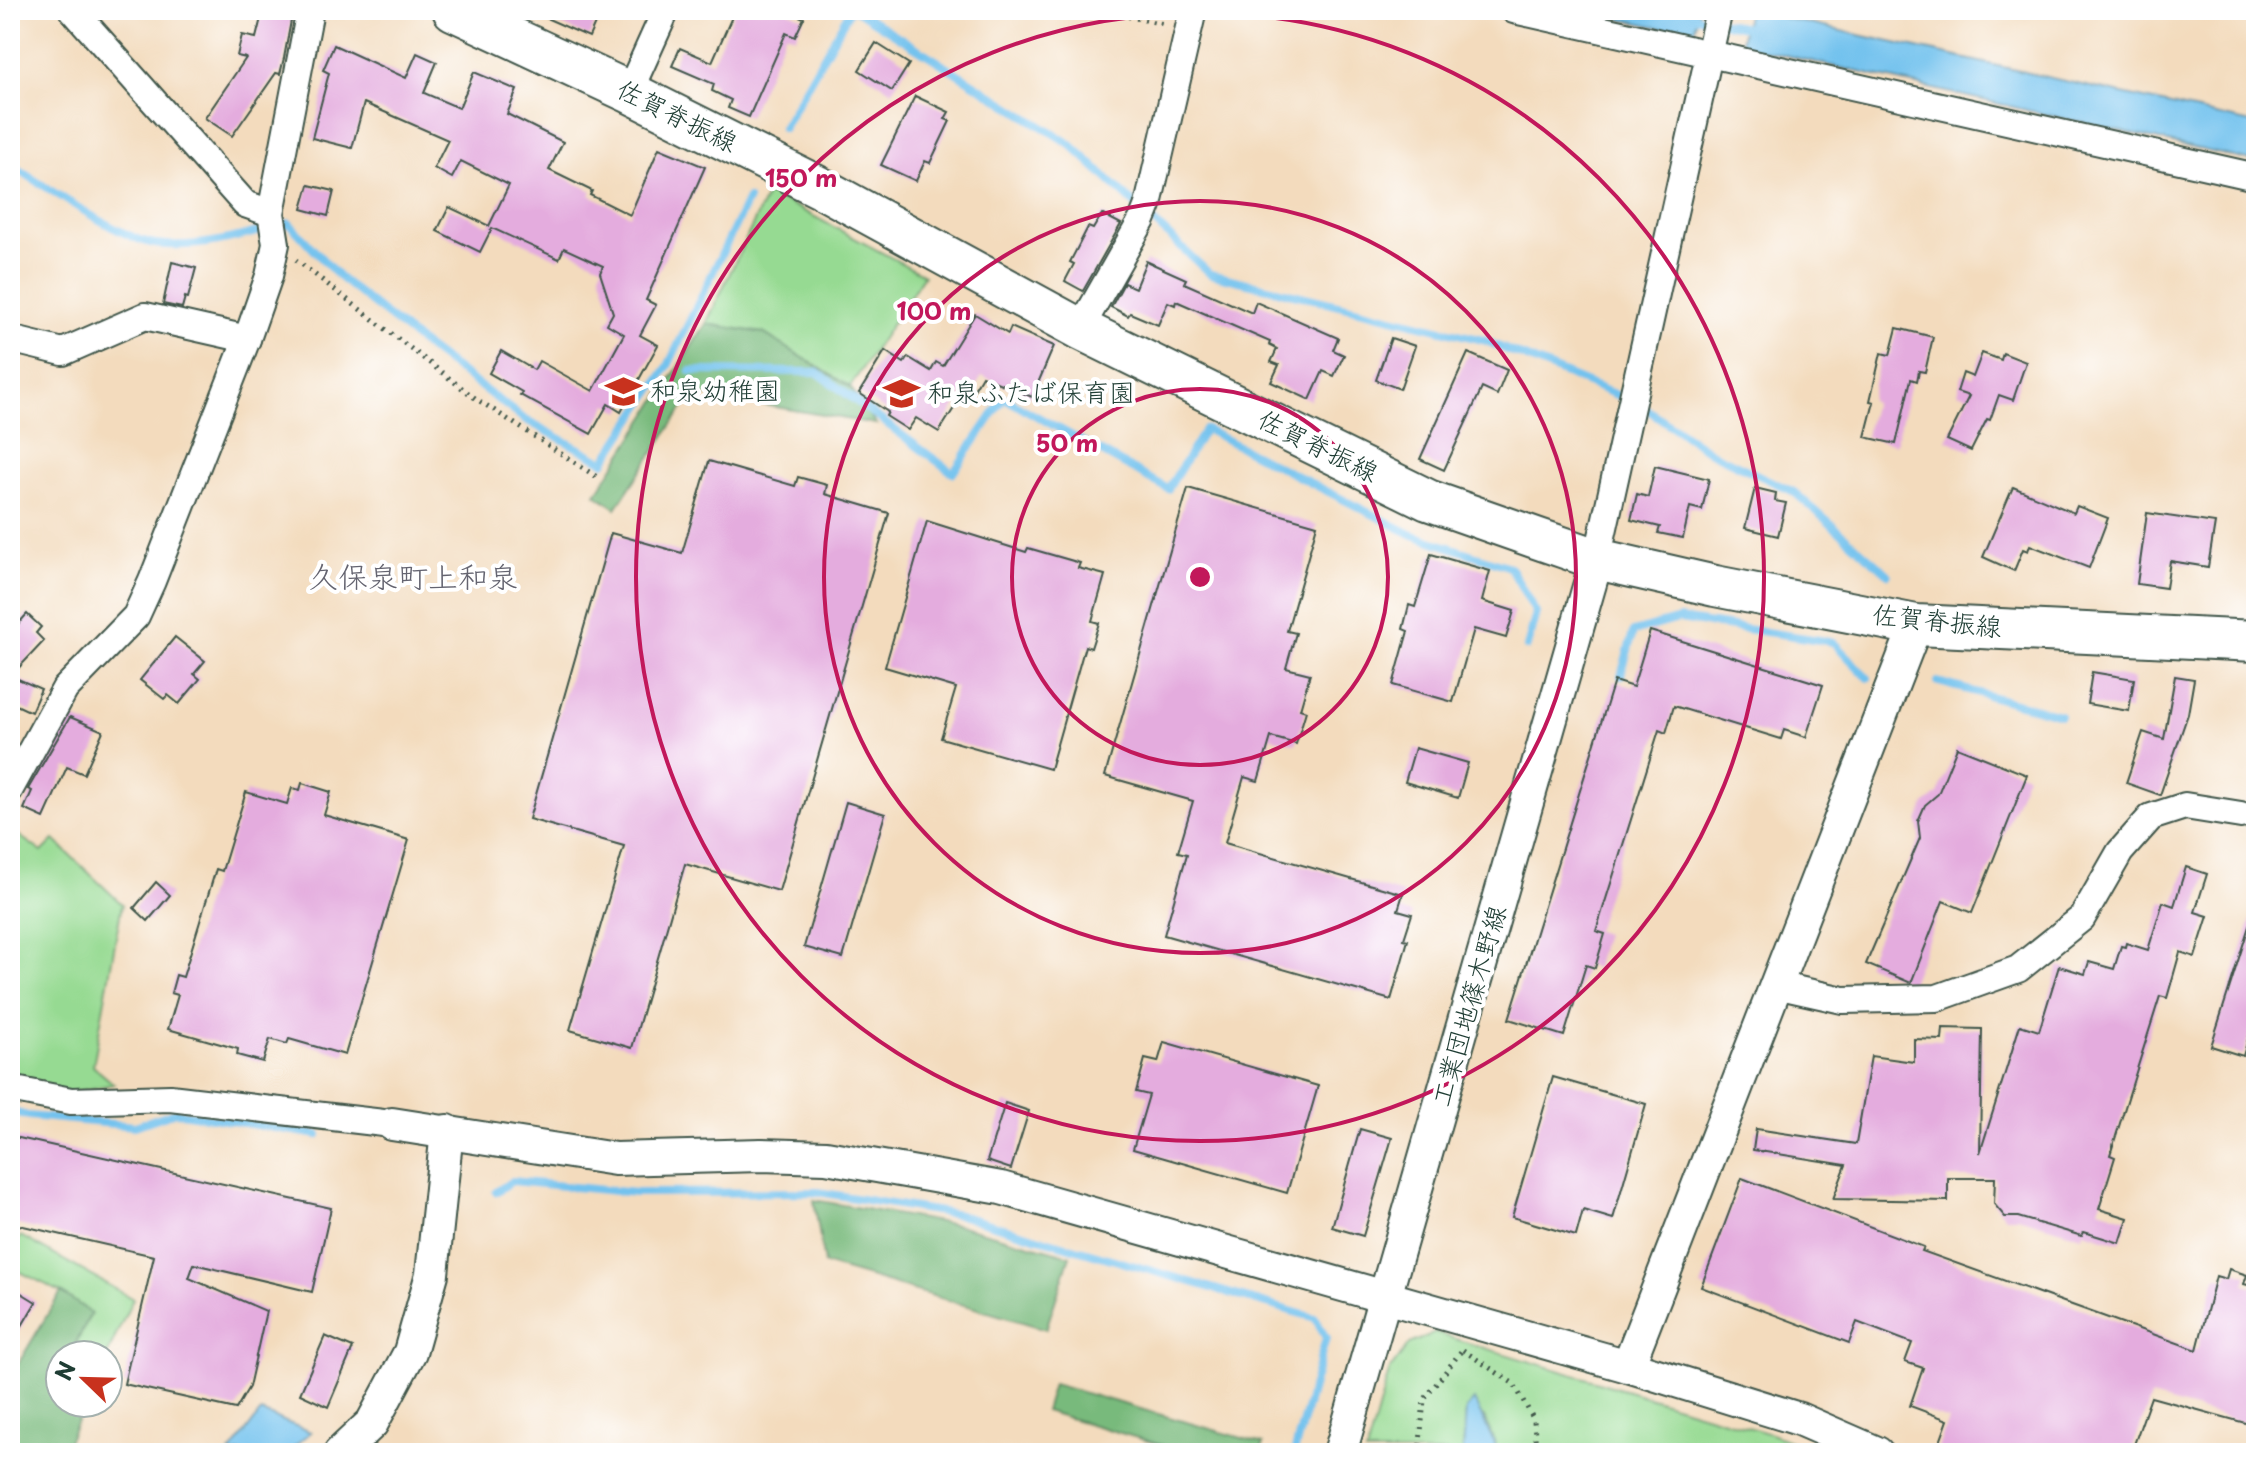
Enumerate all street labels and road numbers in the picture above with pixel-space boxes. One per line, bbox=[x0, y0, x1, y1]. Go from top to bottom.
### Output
street label: 佐賀脊振線 bbox=[611, 69, 745, 161]
street label: 佐賀脊振線 bbox=[1252, 399, 1386, 491]
street label: 佐賀脊振線 bbox=[1870, 593, 2004, 646]
street label: 工業団地篠木野線 bbox=[1420, 900, 1515, 1111]

